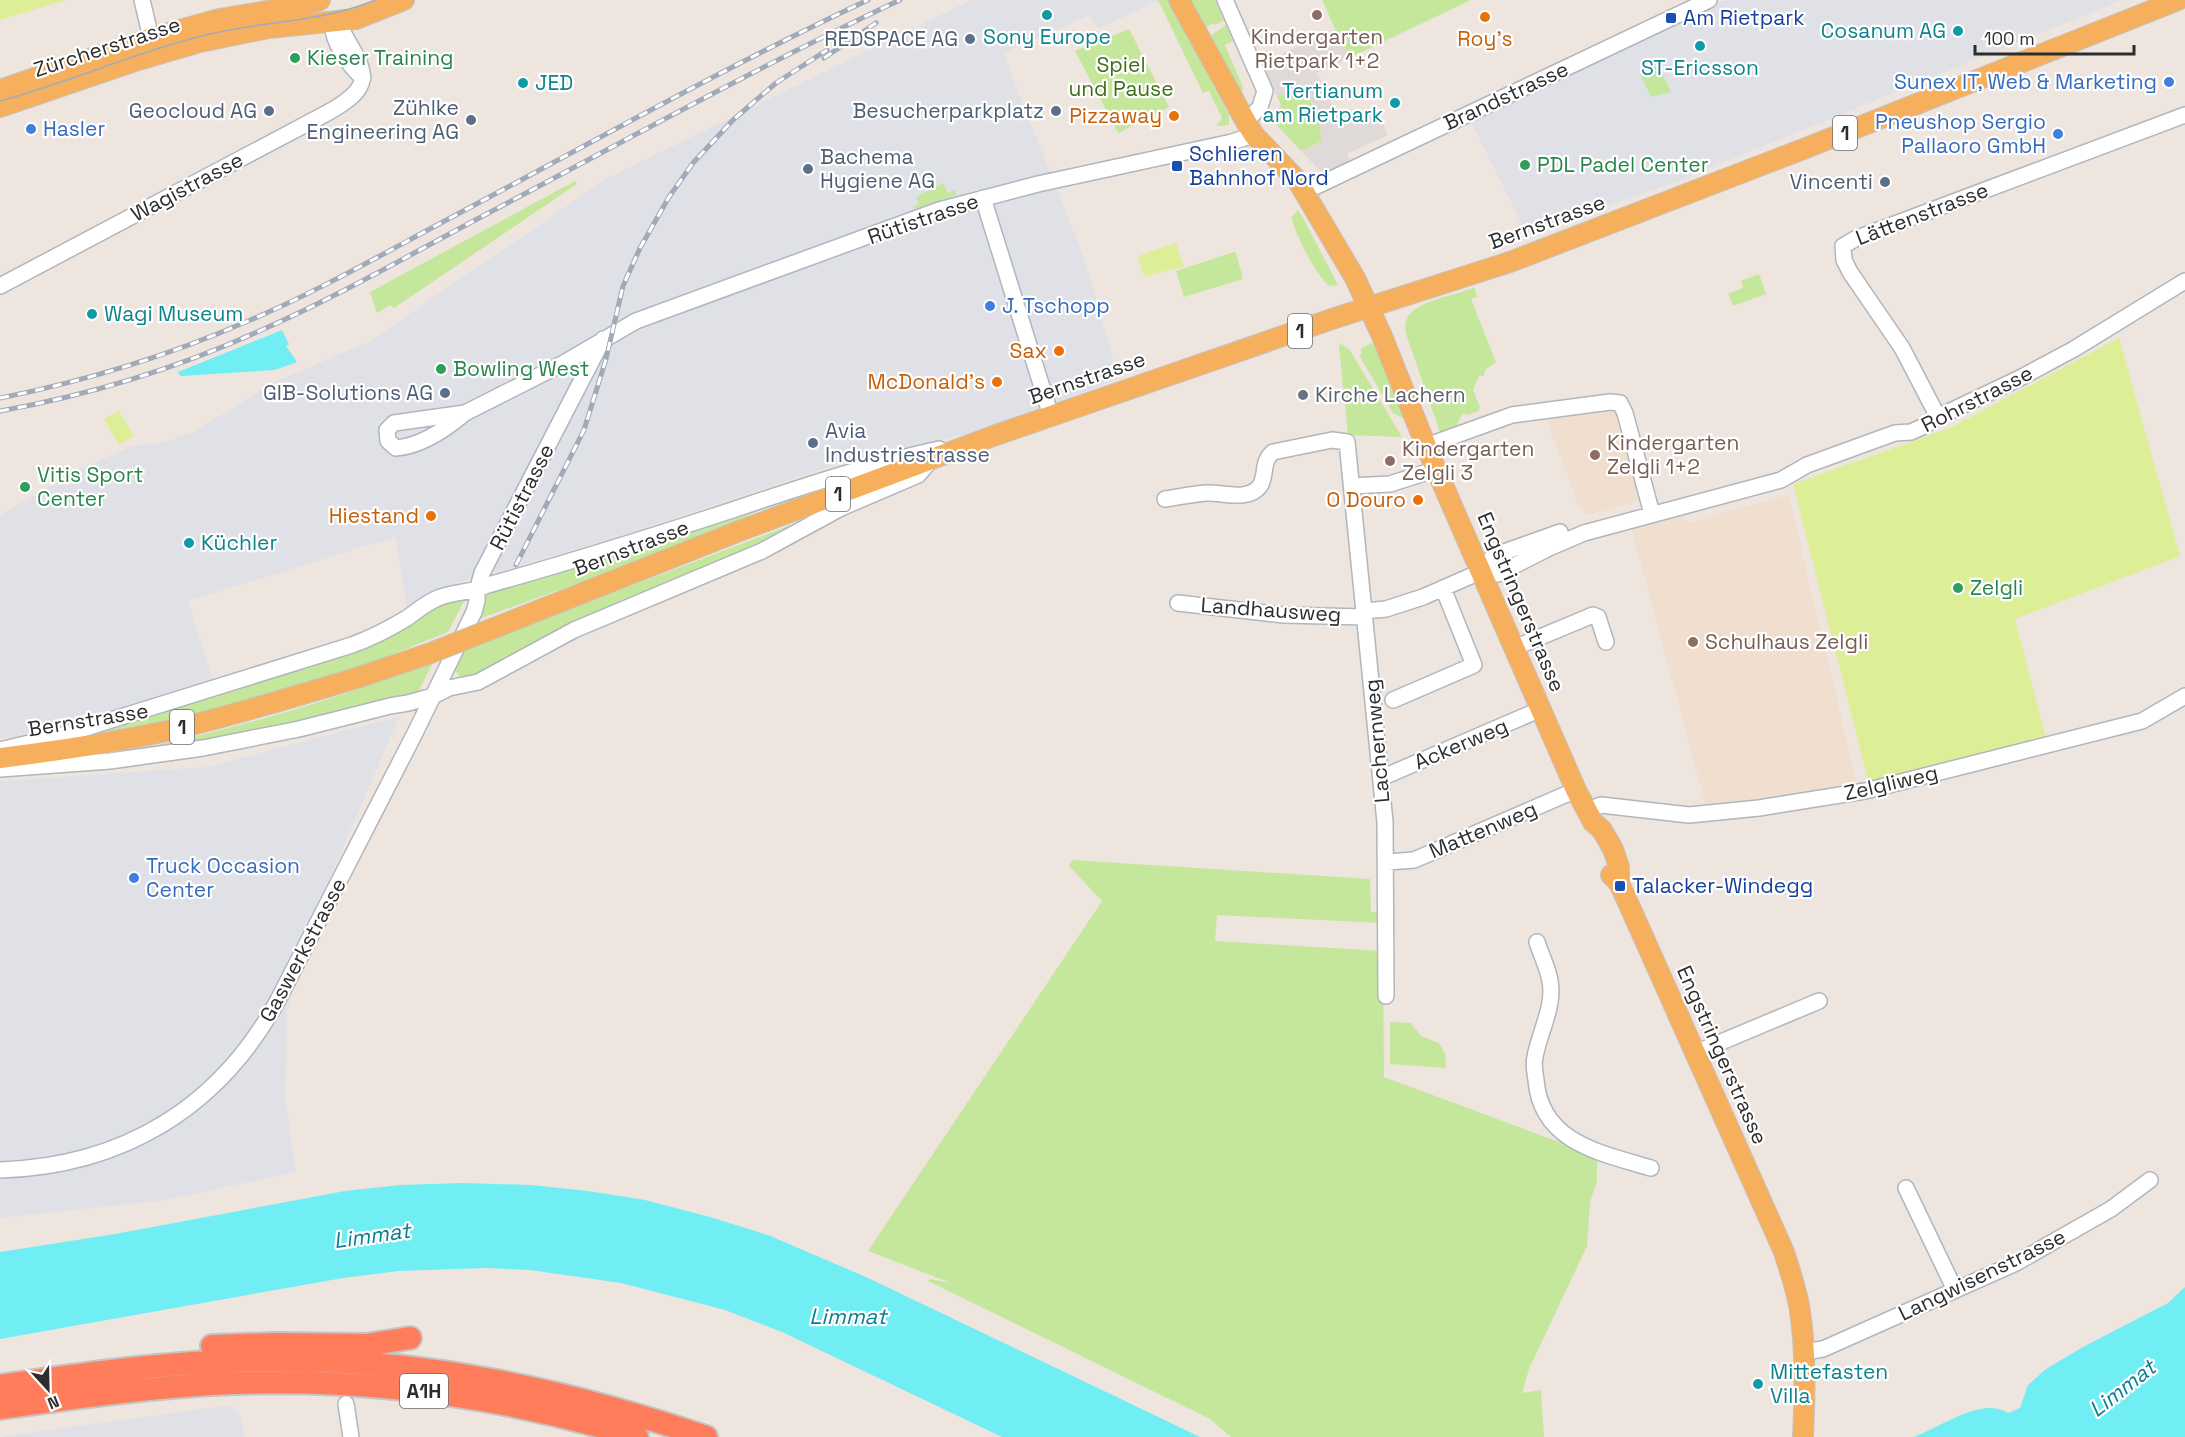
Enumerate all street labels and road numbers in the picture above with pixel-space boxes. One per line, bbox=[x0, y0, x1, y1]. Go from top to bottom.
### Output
street label: Zürcherstrasse bbox=[30, 10, 184, 83]
street label: Brandstrasse bbox=[1439, 55, 1572, 136]
road number: 1 bbox=[1833, 116, 1857, 150]
street label: Wagistrasse bbox=[126, 146, 247, 227]
street label: Lättenstrasse bbox=[1852, 176, 1992, 251]
street label: Rütistrasse bbox=[864, 187, 982, 250]
street label: Bernstrasse bbox=[1485, 188, 1609, 255]
road number: 1 bbox=[1288, 314, 1312, 348]
street label: Bernstrasse bbox=[1025, 345, 1149, 410]
street label: Rohrstrasse bbox=[1917, 359, 2037, 438]
street label: Rütistrasse bbox=[483, 439, 560, 554]
road number: 1 bbox=[826, 477, 850, 511]
street label: Engstringerstrasse bbox=[1471, 508, 1572, 696]
street label: Bernstrasse bbox=[569, 513, 692, 582]
street label: Landhausweg bbox=[1200, 591, 1342, 628]
street label: Lachernweg bbox=[1358, 678, 1395, 804]
street label: Bernstrasse bbox=[26, 697, 150, 742]
road number: 1 bbox=[170, 710, 194, 744]
street label: Ackerweg bbox=[1410, 712, 1512, 775]
street label: Zelgliweg bbox=[1841, 759, 1941, 806]
street label: Mattenweg bbox=[1425, 795, 1541, 864]
street label: Gaswerkstrasse bbox=[253, 873, 352, 1026]
street label: Engstringerstrasse bbox=[1671, 961, 1774, 1148]
street label: Langwisenstrasse bbox=[1894, 1222, 2070, 1327]
road number: A1H bbox=[400, 1374, 448, 1408]

